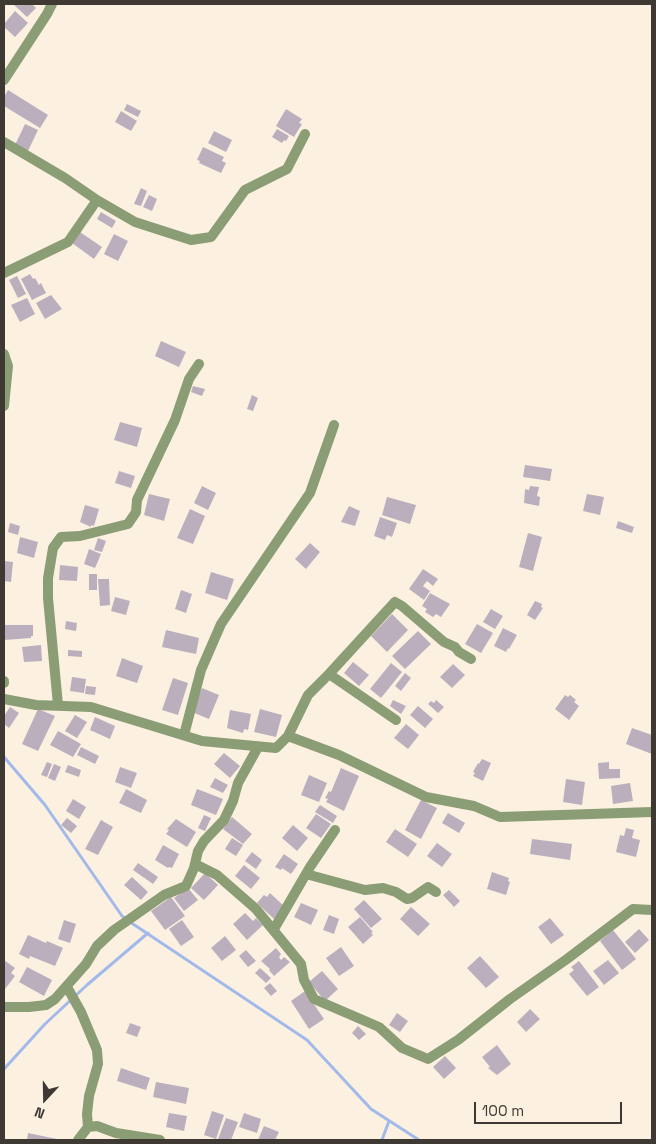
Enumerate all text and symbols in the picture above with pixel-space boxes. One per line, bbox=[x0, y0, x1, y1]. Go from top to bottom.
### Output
north arrow bbox=[20, 1074, 70, 1124]
scale bar bbox=[476, 1092, 624, 1124]
text: 100 m bbox=[482, 1101, 524, 1120]
text: N bbox=[32, 1103, 47, 1123]

